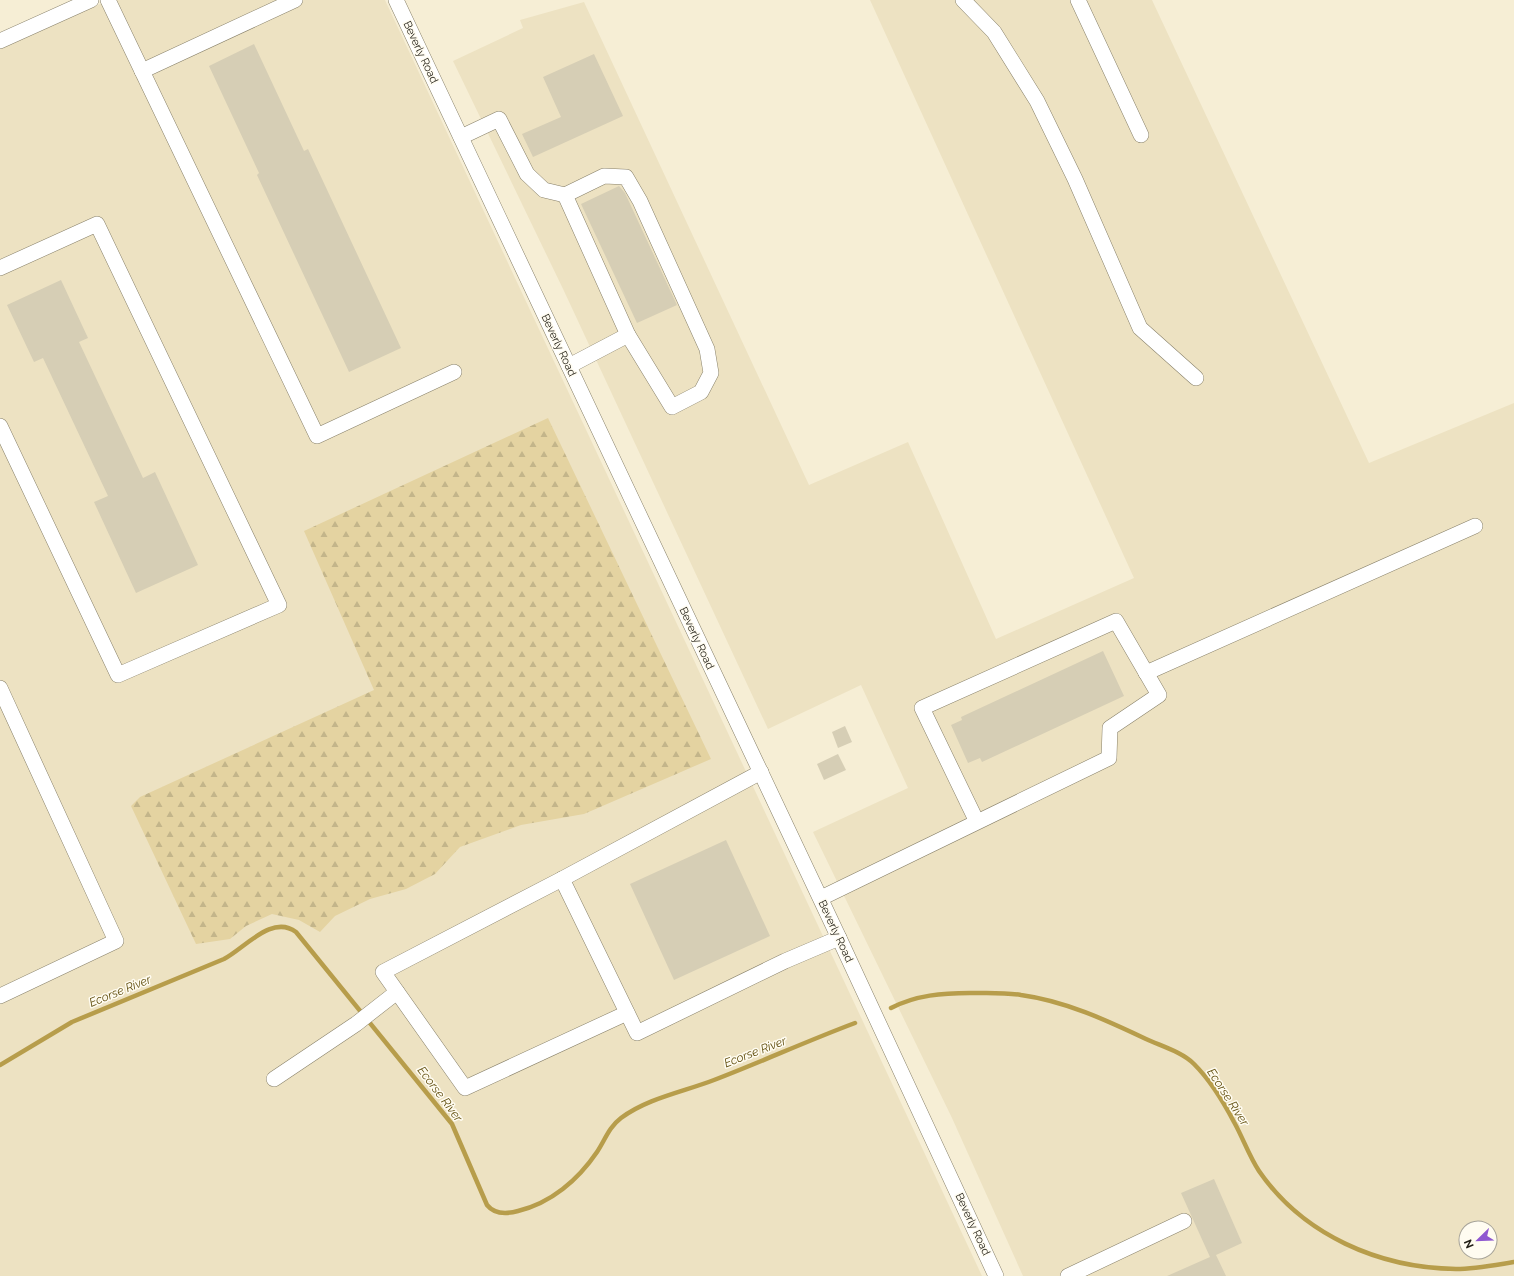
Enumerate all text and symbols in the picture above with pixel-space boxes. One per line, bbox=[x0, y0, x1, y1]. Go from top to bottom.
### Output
street label: Beverly Road bbox=[400, 19, 441, 86]
street label: Beverly Road bbox=[538, 312, 579, 379]
street label: Beverly Road bbox=[676, 605, 717, 672]
street label: Beverly Road bbox=[815, 898, 856, 965]
water label: Ecorse River bbox=[87, 972, 154, 1010]
water label: Ecorse River bbox=[722, 1033, 789, 1070]
water label: Ecorse River bbox=[415, 1064, 466, 1125]
water label: Ecorse River bbox=[1204, 1066, 1252, 1129]
street label: Beverly Road bbox=[952, 1191, 993, 1258]
north arrow bbox=[1458, 1220, 1498, 1260]
text: N bbox=[1462, 1237, 1477, 1250]

